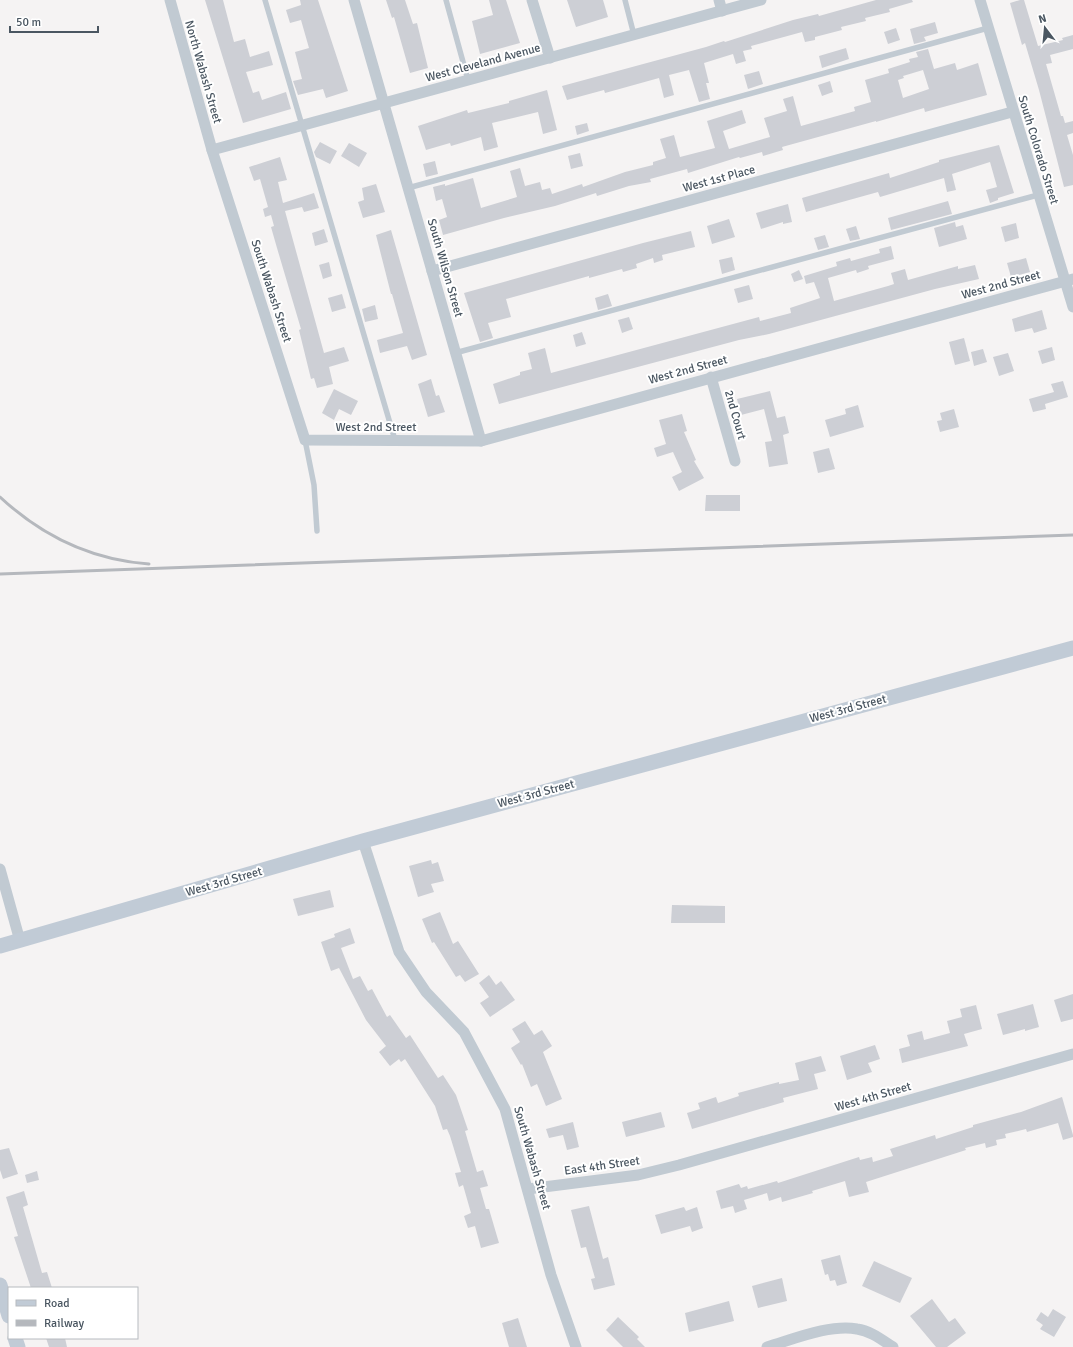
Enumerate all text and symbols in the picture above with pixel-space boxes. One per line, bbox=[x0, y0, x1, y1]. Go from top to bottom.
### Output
scale bar bbox=[10, 8, 98, 34]
north arrow bbox=[1025, 8, 1065, 48]
text: N bbox=[1037, 12, 1048, 26]
text: 50 m bbox=[16, 15, 41, 30]
street label: North Wabash Street bbox=[181, 19, 225, 125]
street label: West Cleveland Avenue bbox=[424, 40, 542, 86]
street label: South Colorado Street bbox=[1014, 94, 1062, 206]
street label: West 1st Place bbox=[681, 162, 757, 196]
street label: South Wilson Street bbox=[424, 217, 466, 319]
street label: South Wabash Street bbox=[247, 238, 295, 344]
street label: West 2nd Street bbox=[960, 267, 1042, 303]
street label: West 2nd Street bbox=[647, 352, 729, 388]
street label: 2nd Court bbox=[721, 388, 749, 442]
street label: West 2nd Street bbox=[335, 420, 417, 435]
street label: West 3rd Street bbox=[808, 692, 888, 726]
street label: West 3rd Street bbox=[496, 777, 576, 811]
street label: West 3rd Street bbox=[184, 864, 264, 900]
street label: West 4th Street bbox=[833, 1079, 913, 1115]
street label: South Wabash Street bbox=[510, 1105, 554, 1211]
street label: East 4th Street bbox=[563, 1153, 641, 1179]
legend bbox=[8, 1287, 138, 1339]
text: Road bbox=[44, 1296, 70, 1311]
text: Railway bbox=[44, 1316, 84, 1331]

